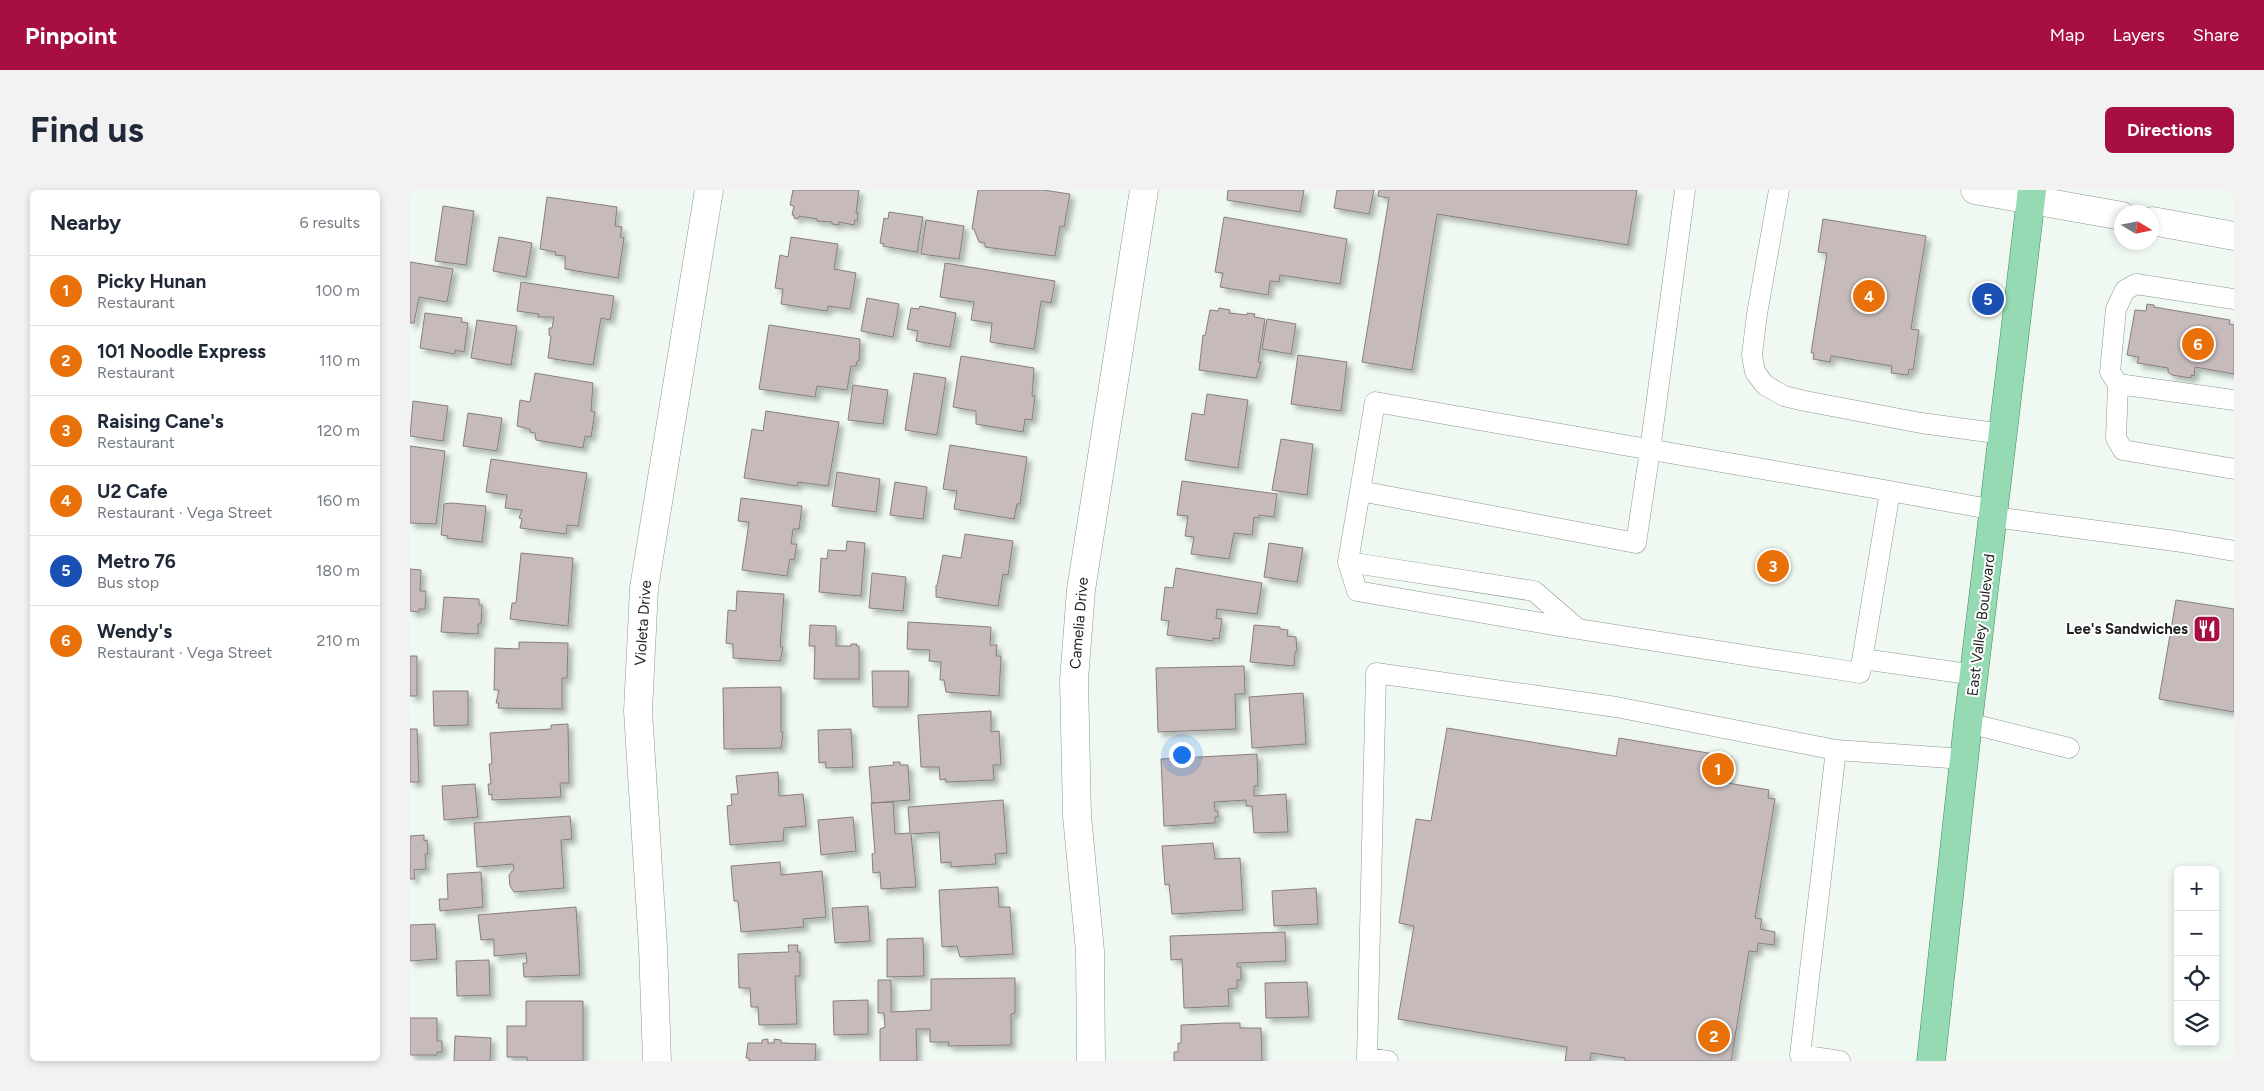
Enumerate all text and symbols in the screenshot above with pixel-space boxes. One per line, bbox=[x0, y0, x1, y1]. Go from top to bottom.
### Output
text: Pinpoint bbox=[25, 21, 117, 50]
text: Map bbox=[2050, 24, 2085, 46]
text: Layers bbox=[2113, 24, 2165, 46]
text: Share bbox=[2193, 24, 2239, 46]
button: Directions bbox=[2105, 107, 2234, 153]
text: Find us bbox=[30, 109, 144, 151]
north arrow bbox=[2114, 205, 2159, 250]
text: Nearby bbox=[50, 210, 121, 235]
text: 6 results bbox=[299, 213, 360, 232]
text: Picky Hunan bbox=[97, 270, 206, 293]
pin: 4 bbox=[1853, 277, 1885, 315]
pin: 5 bbox=[1972, 280, 2004, 318]
text: 1 bbox=[63, 281, 69, 300]
text: 100 m bbox=[315, 281, 360, 300]
text: Restaurant bbox=[97, 293, 175, 312]
pin: 6 bbox=[2182, 325, 2214, 363]
text: 101 Noodle Express bbox=[97, 340, 266, 363]
text: 2 bbox=[61, 351, 71, 370]
text: 110 m bbox=[319, 351, 360, 370]
text: Restaurant bbox=[97, 363, 175, 382]
text: Raising Cane's bbox=[97, 410, 224, 433]
text: 3 bbox=[62, 421, 70, 440]
text: 120 m bbox=[317, 421, 360, 440]
text: Restaurant bbox=[97, 433, 175, 452]
text: U2 Cafe bbox=[97, 480, 168, 503]
text: 4 bbox=[61, 491, 71, 510]
text: 160 m bbox=[317, 491, 360, 510]
text: Restaurant · Vega Street bbox=[97, 503, 272, 522]
pin: 3 bbox=[1757, 547, 1789, 585]
text: Metro 76 bbox=[97, 550, 176, 573]
street label: East Valley Boulevard bbox=[1963, 553, 1999, 697]
text: 5 bbox=[61, 561, 71, 580]
text: 180 m bbox=[316, 561, 360, 580]
text: Bus stop bbox=[97, 573, 159, 592]
street label: Camelia Drive bbox=[1066, 576, 1092, 670]
street label: Violeta Drive bbox=[631, 580, 655, 666]
restaurant icon: Lee's Sandwiches bbox=[2192, 614, 2222, 644]
text: Wendy's bbox=[97, 620, 172, 643]
place label: Lee's Sandwiches bbox=[2066, 620, 2188, 638]
text: 6 bbox=[61, 631, 71, 650]
text: 210 m bbox=[317, 631, 360, 650]
text: Restaurant · Vega Street bbox=[97, 643, 272, 662]
your location bbox=[1169, 742, 1195, 768]
pin: 1 bbox=[1702, 750, 1734, 788]
map controls bbox=[2174, 866, 2219, 1046]
button: + bbox=[2174, 866, 2219, 911]
button: − bbox=[2174, 911, 2219, 956]
button: locate bbox=[2174, 956, 2219, 1001]
button: layers bbox=[2174, 1001, 2219, 1046]
pin: 2 bbox=[1698, 1017, 1730, 1055]

